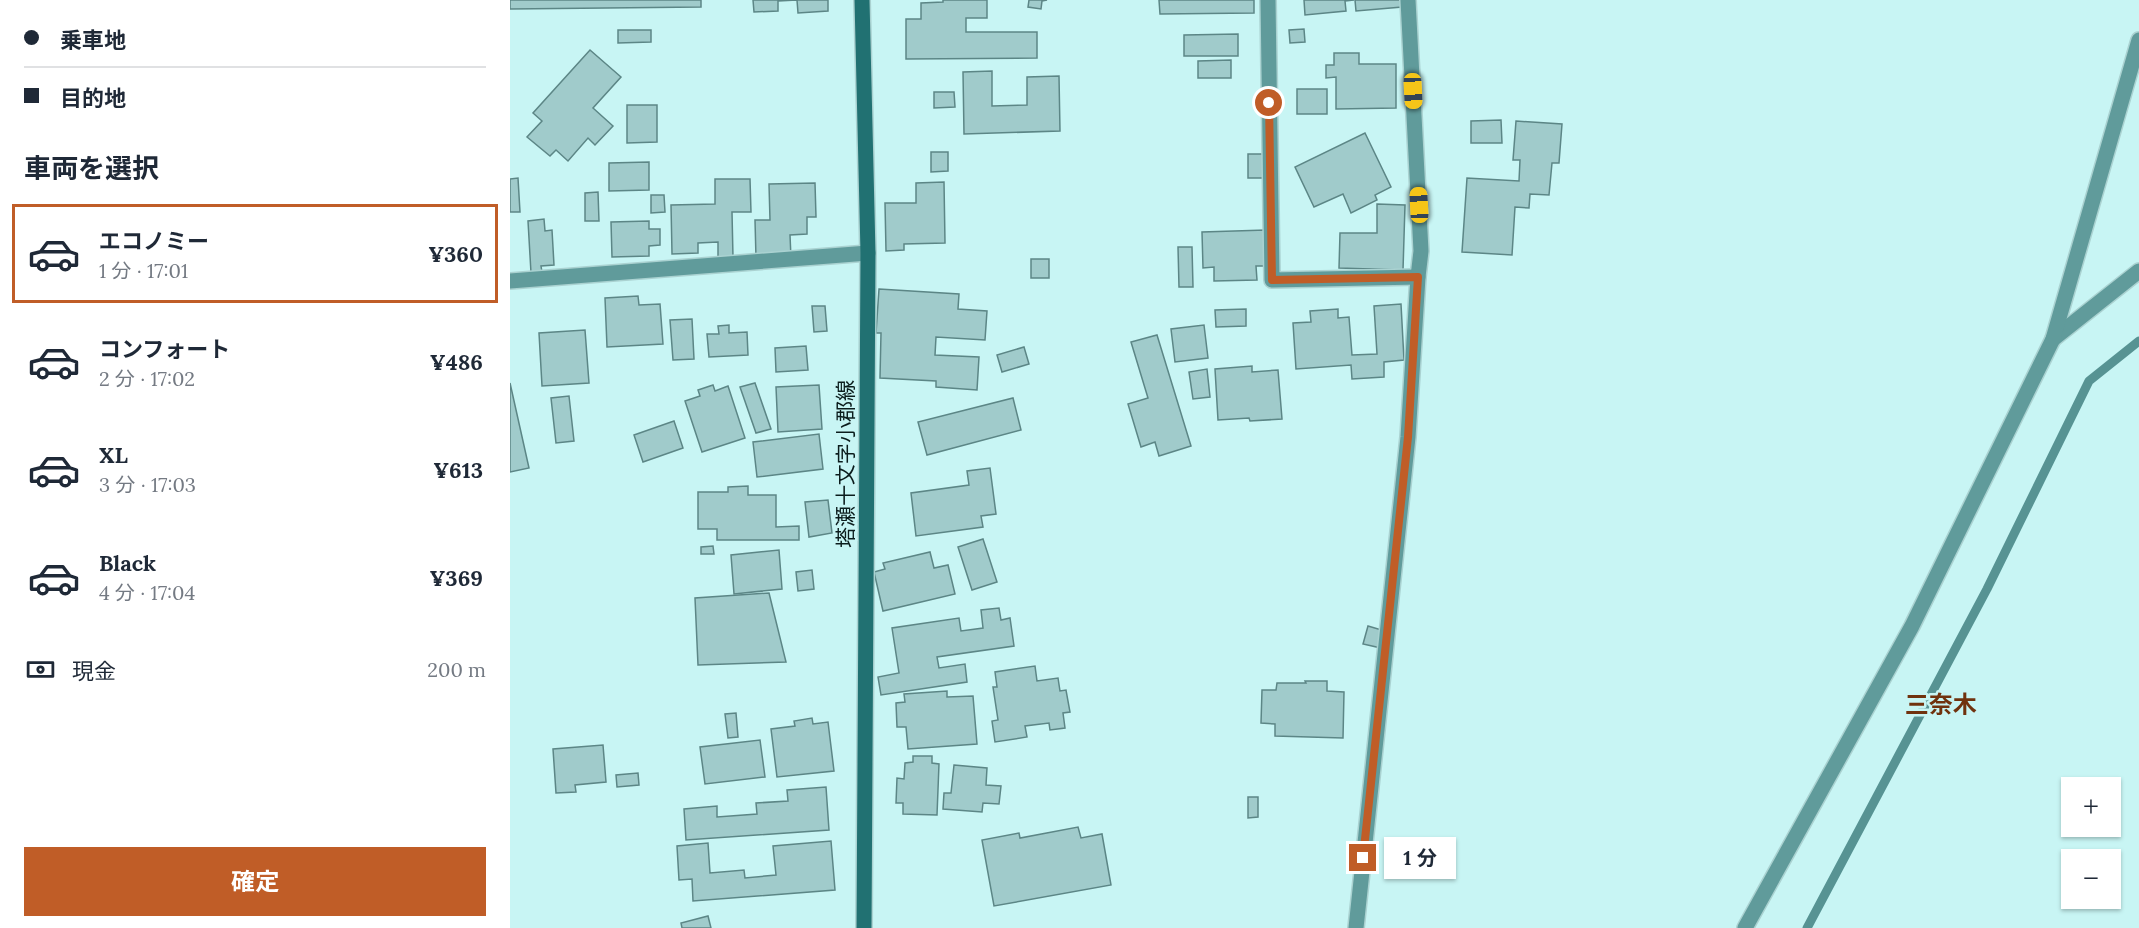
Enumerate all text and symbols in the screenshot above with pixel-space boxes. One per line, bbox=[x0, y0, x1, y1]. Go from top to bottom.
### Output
text: 乗車地 bbox=[60, 26, 126, 54]
car bbox=[1403, 73, 1423, 109]
text: 目的地 bbox=[60, 84, 126, 112]
route start bbox=[1255, 89, 1282, 116]
text: 車両を選択 bbox=[24, 151, 159, 185]
car bbox=[1409, 187, 1429, 223]
icon: car bbox=[27, 227, 81, 281]
text: エコノミー bbox=[99, 227, 209, 255]
text: ¥360 bbox=[428, 240, 483, 268]
text: 1 分 · 17:01 bbox=[99, 258, 188, 283]
icon: car bbox=[27, 335, 81, 389]
text: コンフォート bbox=[99, 335, 230, 363]
text: ¥486 bbox=[430, 348, 483, 376]
text: 2 分 · 17:02 bbox=[99, 366, 195, 391]
street label: 塔瀬十文字小郡線 bbox=[832, 380, 859, 548]
text: XL bbox=[99, 441, 128, 469]
icon: car bbox=[27, 443, 81, 497]
text: ¥613 bbox=[433, 456, 483, 484]
text: 3 分 · 17:03 bbox=[99, 472, 196, 497]
text: Black bbox=[99, 549, 156, 577]
icon: car bbox=[27, 551, 81, 605]
text: ¥369 bbox=[429, 564, 483, 592]
text: 4 分 · 17:04 bbox=[99, 580, 195, 605]
icon: cash bbox=[24, 653, 57, 686]
text: 現金 bbox=[72, 657, 116, 685]
text: 200 m bbox=[427, 657, 486, 682]
district label: 三奈木 bbox=[1905, 689, 1977, 720]
map controls bbox=[2061, 777, 2121, 909]
button: + bbox=[2061, 777, 2121, 837]
callout: 1 分 bbox=[1384, 837, 1456, 879]
route end bbox=[1349, 844, 1376, 871]
text: 1 分 bbox=[1403, 845, 1437, 870]
button: 確定 bbox=[24, 847, 486, 916]
button: − bbox=[2061, 849, 2121, 909]

